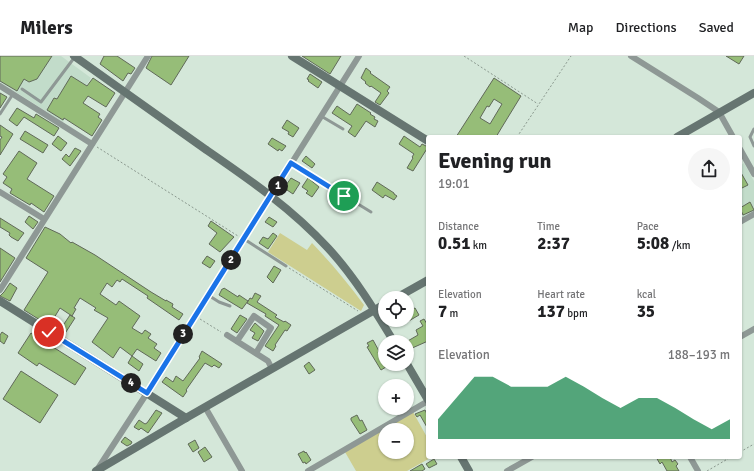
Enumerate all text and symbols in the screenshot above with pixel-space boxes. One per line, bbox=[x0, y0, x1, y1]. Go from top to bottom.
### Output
text: Milers bbox=[20, 16, 73, 40]
text: Map bbox=[568, 19, 594, 36]
text: Directions bbox=[616, 19, 677, 36]
text: Saved bbox=[699, 19, 734, 36]
text: Evening run bbox=[438, 147, 552, 174]
button: share bbox=[688, 148, 730, 190]
pin: 1 bbox=[268, 176, 288, 196]
text: 19:01 bbox=[438, 176, 470, 192]
text: 1 bbox=[275, 179, 281, 192]
pin bbox=[327, 179, 361, 213]
icon: arrive bbox=[333, 185, 355, 207]
text: Distance bbox=[438, 220, 479, 233]
text: Time bbox=[537, 220, 560, 233]
text: Pace bbox=[637, 220, 659, 233]
text: 0.51 bbox=[438, 233, 470, 254]
text: 2:37 bbox=[537, 233, 570, 254]
text: 5:08 bbox=[637, 233, 669, 254]
text: km bbox=[470, 239, 487, 252]
text: /km bbox=[669, 239, 691, 252]
pin: 2 bbox=[221, 250, 241, 270]
text: 2 bbox=[228, 253, 234, 266]
text: Elevation bbox=[438, 288, 482, 301]
text: Heart rate bbox=[537, 288, 585, 301]
text: kcal bbox=[637, 288, 656, 301]
map controls bbox=[378, 291, 414, 459]
button: locate bbox=[378, 291, 414, 327]
text: 7 bbox=[438, 301, 447, 322]
text: 137 bbox=[537, 301, 565, 322]
text: 35 bbox=[637, 301, 655, 322]
text: m bbox=[447, 307, 458, 320]
text: bpm bbox=[565, 307, 588, 320]
pin bbox=[32, 315, 66, 349]
icon: check bbox=[38, 321, 60, 343]
pin: 3 bbox=[173, 324, 193, 344]
text: 3 bbox=[180, 327, 186, 340]
button: layers bbox=[378, 335, 414, 371]
text: Elevation bbox=[438, 347, 490, 363]
text: 188–193 m bbox=[668, 347, 730, 363]
pin: 4 bbox=[121, 373, 141, 393]
text: 4 bbox=[128, 376, 134, 389]
button: + bbox=[378, 379, 414, 415]
button: − bbox=[378, 423, 414, 459]

